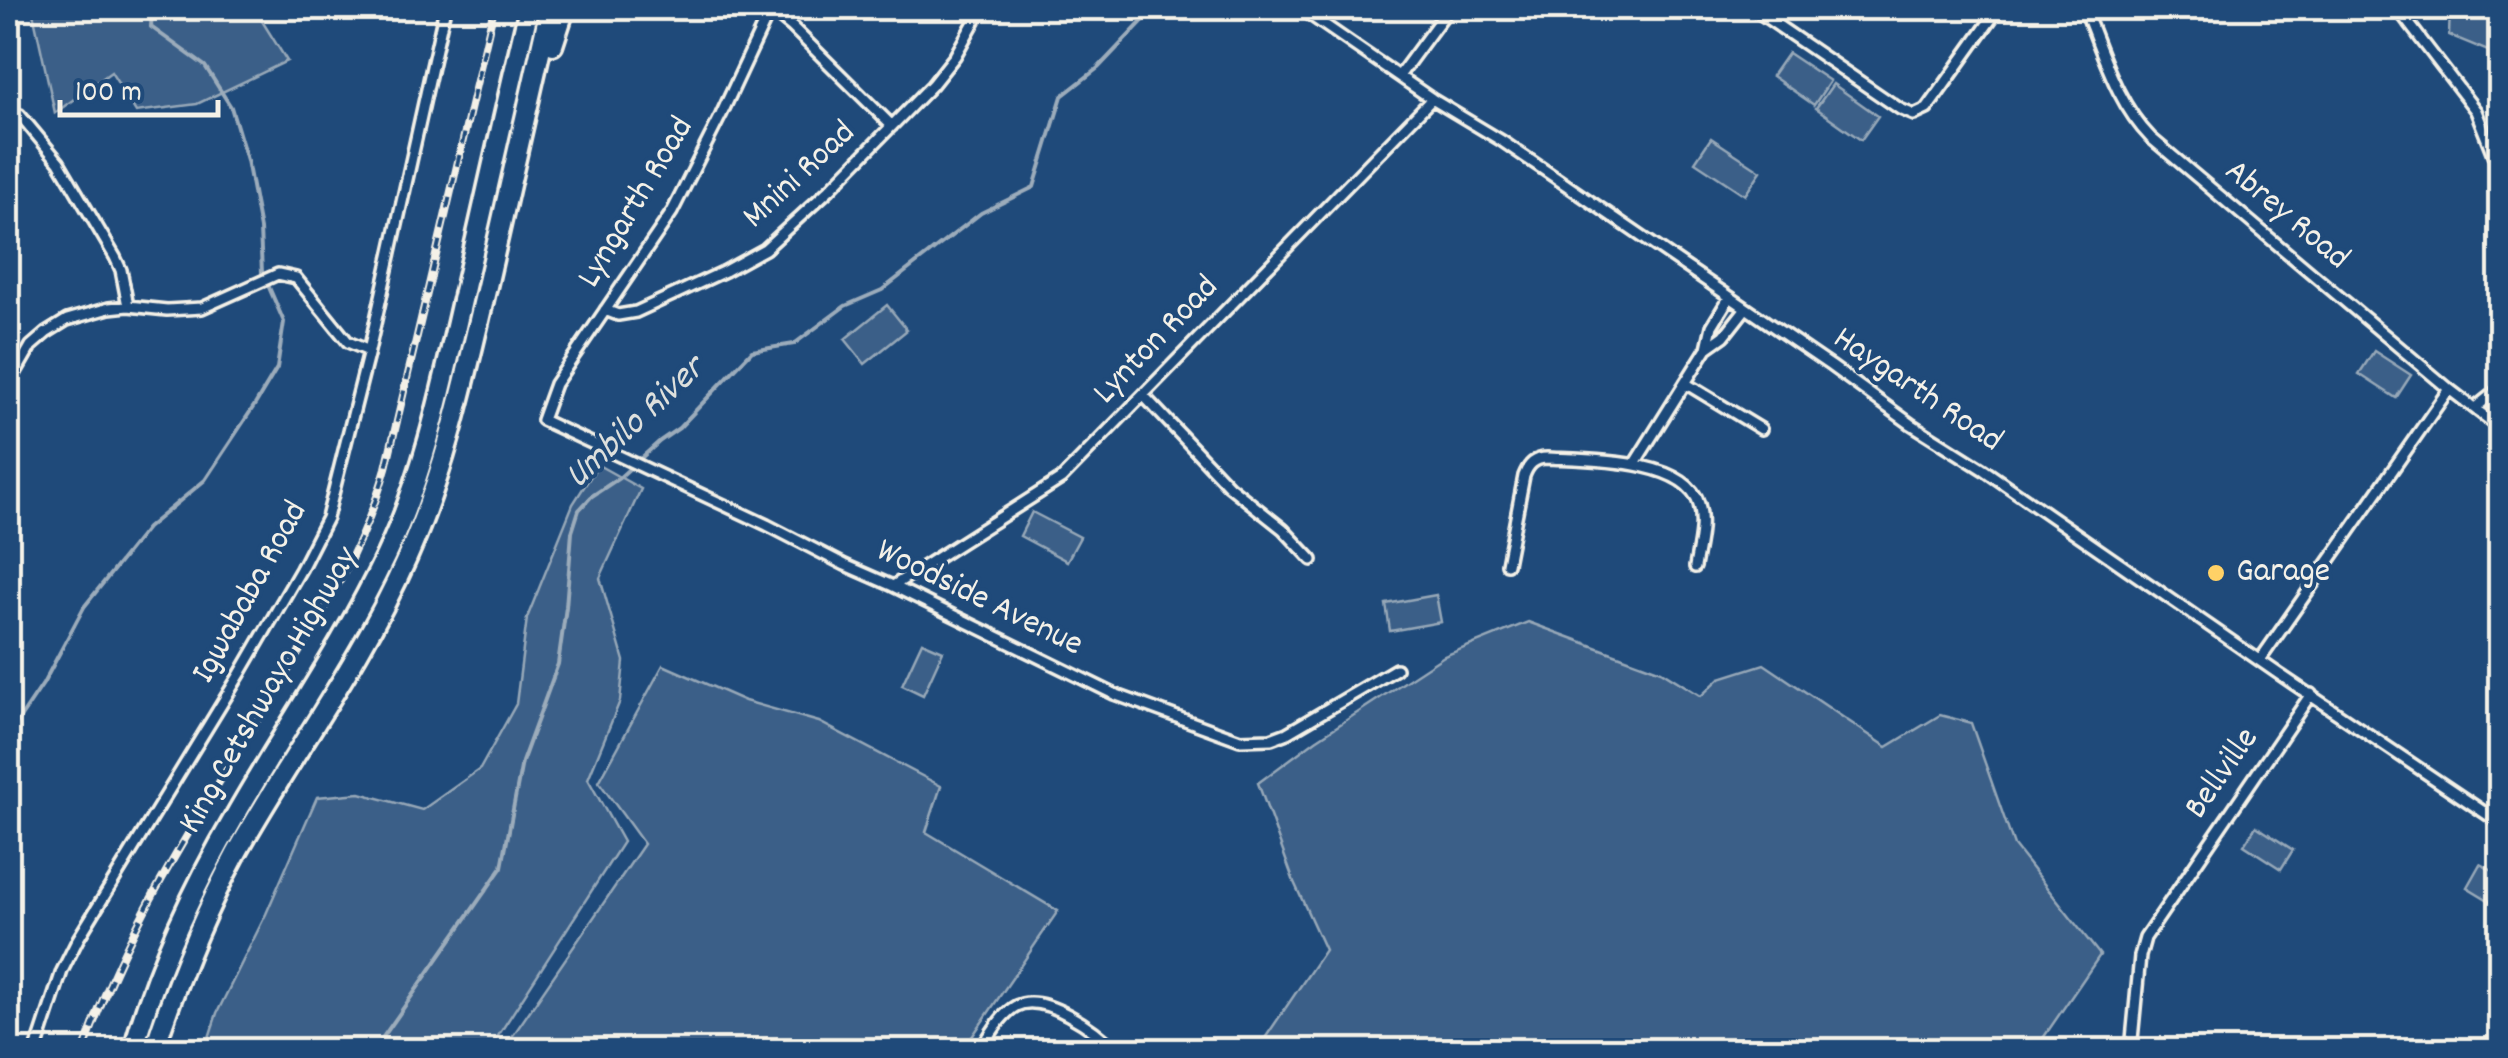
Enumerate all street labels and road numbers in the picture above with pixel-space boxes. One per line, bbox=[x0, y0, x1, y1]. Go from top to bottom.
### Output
street label: Lyngarth Road bbox=[566, 108, 708, 298]
street label: Mnini Road bbox=[732, 110, 868, 242]
street label: Abrey Road bbox=[2212, 149, 2360, 283]
street label: Lynton Road bbox=[1082, 265, 1232, 417]
street label: Haygarth Road bbox=[1822, 316, 2012, 466]
street label: Igwababa Road bbox=[180, 493, 322, 693]
street label: Woodside Avenue bbox=[867, 527, 1091, 671]
street label: King Cetshwayo Highway bbox=[167, 537, 373, 844]
street label: Bellville bbox=[2173, 718, 2273, 830]

